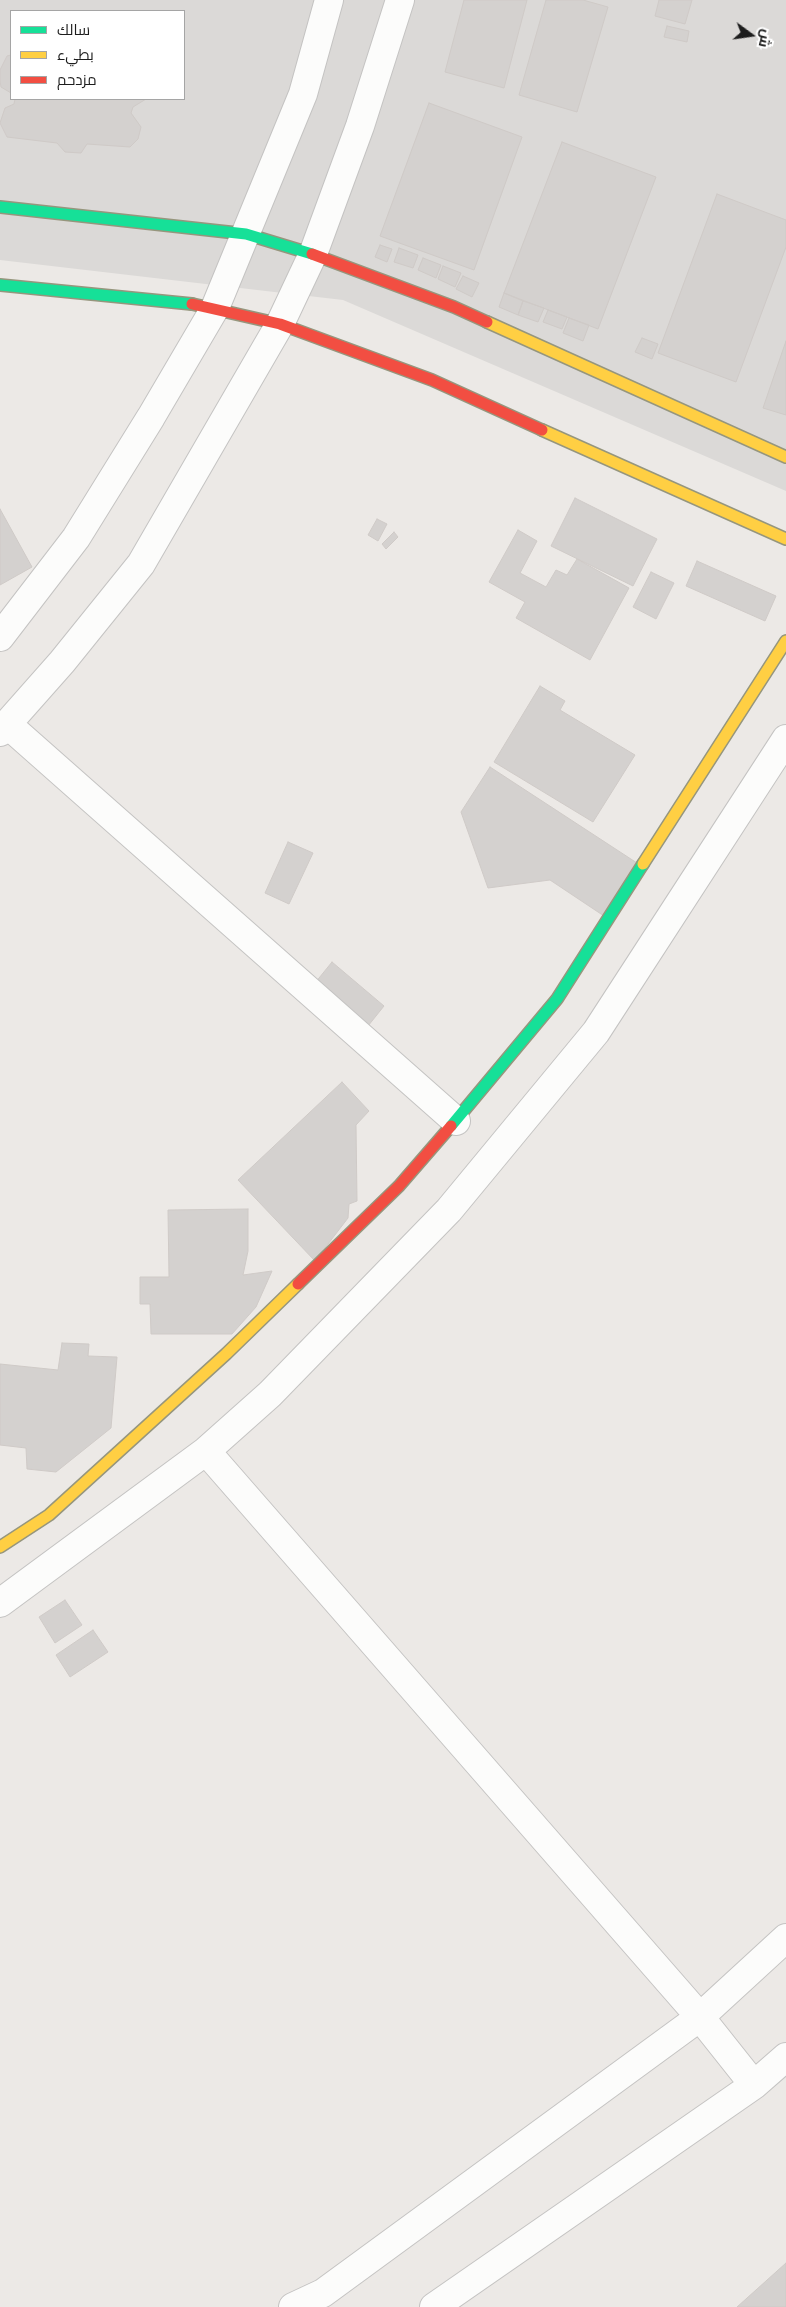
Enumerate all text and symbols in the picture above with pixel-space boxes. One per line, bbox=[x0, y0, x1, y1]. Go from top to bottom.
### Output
legend bbox=[10, 10, 185, 100]
north arrow bbox=[726, 10, 776, 60]
text: سالك bbox=[57, 20, 90, 39]
text: ش bbox=[755, 28, 776, 50]
text: بطيء bbox=[57, 45, 94, 64]
text: مزدحم bbox=[57, 70, 97, 89]

